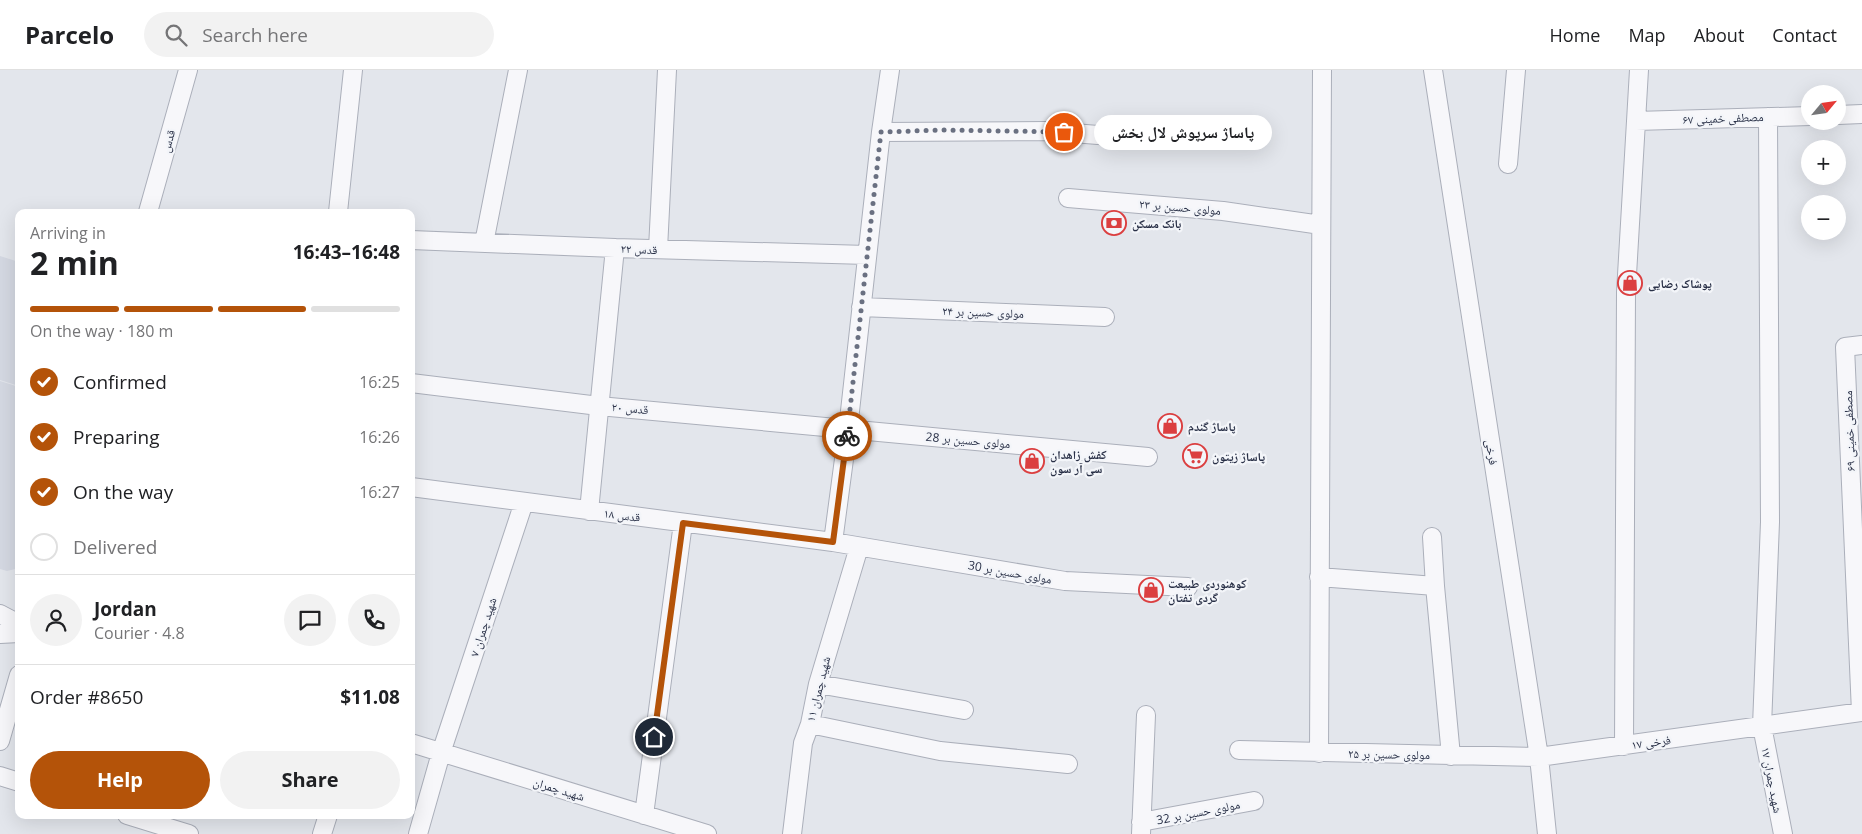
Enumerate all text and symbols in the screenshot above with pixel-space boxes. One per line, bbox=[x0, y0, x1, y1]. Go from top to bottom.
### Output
search box bbox=[144, 12, 494, 57]
text: Parcelo bbox=[25, 18, 114, 51]
icon: search bbox=[162, 21, 190, 49]
text: Search here bbox=[202, 22, 308, 48]
text: Home bbox=[1550, 23, 1600, 47]
text: Map bbox=[1628, 23, 1666, 47]
text: About bbox=[1694, 23, 1744, 47]
text: Contact bbox=[1772, 23, 1837, 47]
north arrow bbox=[1801, 85, 1846, 130]
map controls bbox=[1801, 85, 1846, 240]
street label: مصطفی خمینی ۶۷ bbox=[1682, 108, 1764, 128]
pin bbox=[1043, 111, 1085, 153]
callout: پاساژ سرپوش لال بخش bbox=[1094, 114, 1272, 150]
icon: bag bbox=[1050, 118, 1078, 146]
text: پاساژ سرپوش لال بخش bbox=[1112, 121, 1254, 143]
street label: قدس bbox=[157, 128, 179, 154]
button: + bbox=[1801, 140, 1846, 185]
street label: مولوی حسین بر ۲۳ bbox=[1138, 195, 1222, 219]
button: − bbox=[1801, 195, 1846, 240]
bank icon: بانک مسکن bbox=[1101, 210, 1127, 236]
place label: بانک مسکن bbox=[1132, 215, 1181, 232]
text: Arriving in bbox=[30, 222, 106, 244]
text: 16:43–16:48 bbox=[293, 239, 400, 265]
street label: قدس ۲۲ bbox=[620, 240, 658, 258]
text: 2 min bbox=[30, 241, 119, 284]
shop icon: پوشاک رضایی bbox=[1617, 270, 1643, 296]
place label: پوشاک رضایی bbox=[1648, 275, 1712, 292]
street label: مولوی حسین بر ۲۴ bbox=[942, 302, 1024, 322]
text: On the way · 180 m bbox=[30, 320, 173, 342]
icon: check bbox=[30, 368, 58, 396]
text: Confirmed bbox=[73, 369, 167, 395]
text: 16:25 bbox=[359, 371, 400, 393]
street label: مصطفی خمینی ۶۹ bbox=[1839, 390, 1859, 472]
street label: قدس ۲۰ bbox=[611, 398, 649, 418]
courier bbox=[822, 411, 872, 461]
shop icon: پاساژ گندم bbox=[1157, 413, 1183, 439]
place label: پاساژ گندم bbox=[1188, 418, 1236, 435]
icon: bike bbox=[833, 422, 861, 450]
icon: check bbox=[30, 423, 58, 451]
text: Preparing bbox=[73, 424, 160, 450]
text: 16:26 bbox=[359, 426, 400, 448]
street label: مولوی حسین بر 28 bbox=[925, 428, 1011, 452]
street label: فرخی bbox=[1482, 438, 1502, 466]
supermarket icon: پاساژ زیتون bbox=[1182, 443, 1208, 469]
place label: کفش زاهدان سی آر سون bbox=[1050, 446, 1107, 477]
shop icon: کفش زاهدان سی آر سون bbox=[1019, 448, 1045, 474]
place label: پاساژ زیتون bbox=[1212, 448, 1265, 465]
icon: check bbox=[30, 478, 58, 506]
text: On the way bbox=[73, 479, 173, 505]
text: 16:27 bbox=[359, 481, 400, 503]
street label: قدس ۱۸ bbox=[603, 504, 641, 526]
text: Delivered bbox=[73, 534, 157, 560]
street label: مولوی حسین بر 30 bbox=[967, 556, 1053, 588]
place label: کوهنوردی طبیعت گردی تفتان bbox=[1168, 575, 1247, 606]
shop icon: کوهنوردی طبیعت گردی تفتان bbox=[1138, 577, 1164, 603]
button: person bbox=[30, 594, 82, 646]
button: chat bbox=[284, 594, 336, 646]
button: phone bbox=[348, 594, 400, 646]
street label: شهید چمران ۷ bbox=[465, 595, 501, 659]
text: Jordan bbox=[94, 596, 157, 622]
text: Courier · 4.8 bbox=[94, 622, 185, 644]
street label: شهید چمران ۱۱ bbox=[802, 654, 834, 723]
text: Order #8650 bbox=[30, 684, 143, 710]
text: $11.08 bbox=[340, 684, 400, 710]
pin bbox=[633, 716, 675, 758]
icon: home bbox=[640, 723, 668, 751]
street label: فرخی ۱۷ bbox=[1630, 731, 1672, 753]
street label: مولوی حسین بر ۲۵ bbox=[1348, 745, 1430, 763]
street label: شهید چمران ۱۷ bbox=[1757, 746, 1787, 815]
button: Help bbox=[30, 751, 210, 809]
button: Share bbox=[220, 751, 400, 809]
street label: شهید چمران bbox=[531, 773, 587, 805]
street label: مولوی حسین بر 32 bbox=[1155, 796, 1241, 828]

